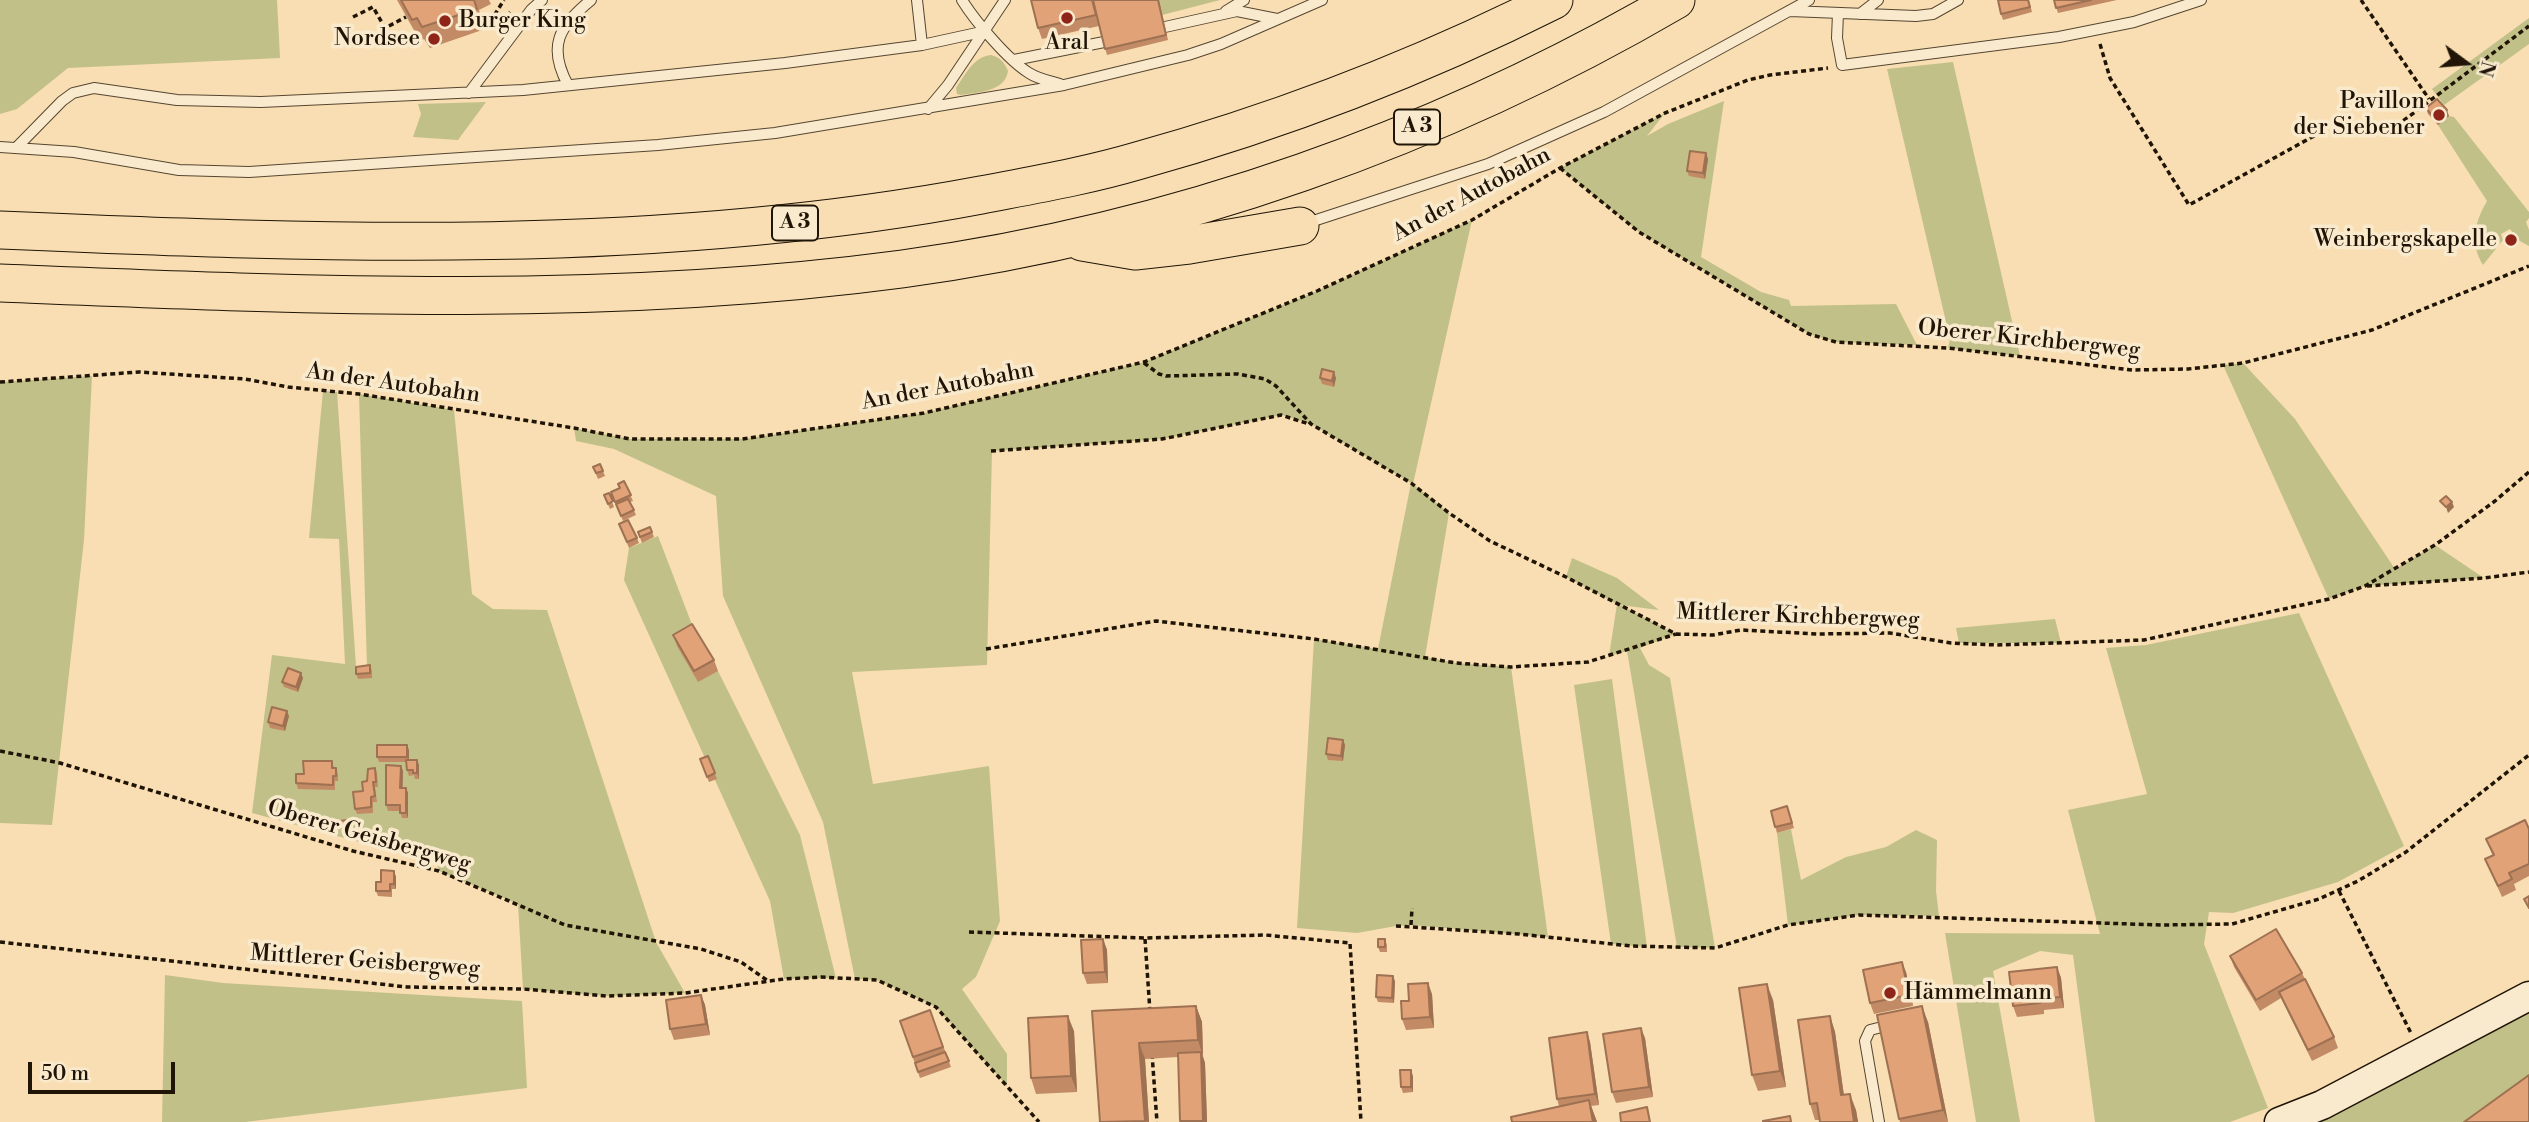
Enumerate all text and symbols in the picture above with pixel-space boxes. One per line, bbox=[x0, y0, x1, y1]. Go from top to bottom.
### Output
place label: Burger King bbox=[459, 7, 586, 35]
marker: Aral bbox=[1059, 10, 1075, 26]
marker: Burger King bbox=[437, 13, 453, 29]
place label: Nordsee bbox=[334, 25, 420, 53]
north arrow bbox=[2431, 28, 2501, 98]
place label: Aral bbox=[1045, 29, 1089, 57]
marker: Nordsee bbox=[426, 31, 442, 47]
text: N bbox=[2473, 58, 2500, 79]
place label: Pavillon der Siebener bbox=[2293, 88, 2425, 142]
marker: Pavillon der Siebener bbox=[2431, 107, 2447, 123]
road number: A 3 bbox=[1394, 110, 1440, 144]
street label: An der Autobahn bbox=[1388, 142, 1556, 248]
road number: A 3 bbox=[772, 206, 818, 241]
place label: Weinbergskapelle bbox=[2314, 226, 2497, 254]
marker: Weinbergskapelle bbox=[2503, 232, 2519, 248]
street label: Oberer Kirchbergweg bbox=[1916, 315, 2142, 365]
street label: An der Autobahn bbox=[859, 357, 1037, 417]
street label: An der Autobahn bbox=[304, 358, 482, 410]
street label: Mittlerer Kirchbergweg bbox=[1676, 599, 1920, 635]
street label: Oberer Geisbergweg bbox=[264, 795, 474, 879]
street label: Mittlerer Geisbergweg bbox=[249, 940, 481, 984]
place label: Hämmelmann bbox=[1904, 979, 2052, 1007]
marker: Hämmelmann bbox=[1882, 985, 1898, 1001]
scale bar bbox=[32, 1048, 178, 1092]
text: 50 m bbox=[41, 1061, 89, 1087]

